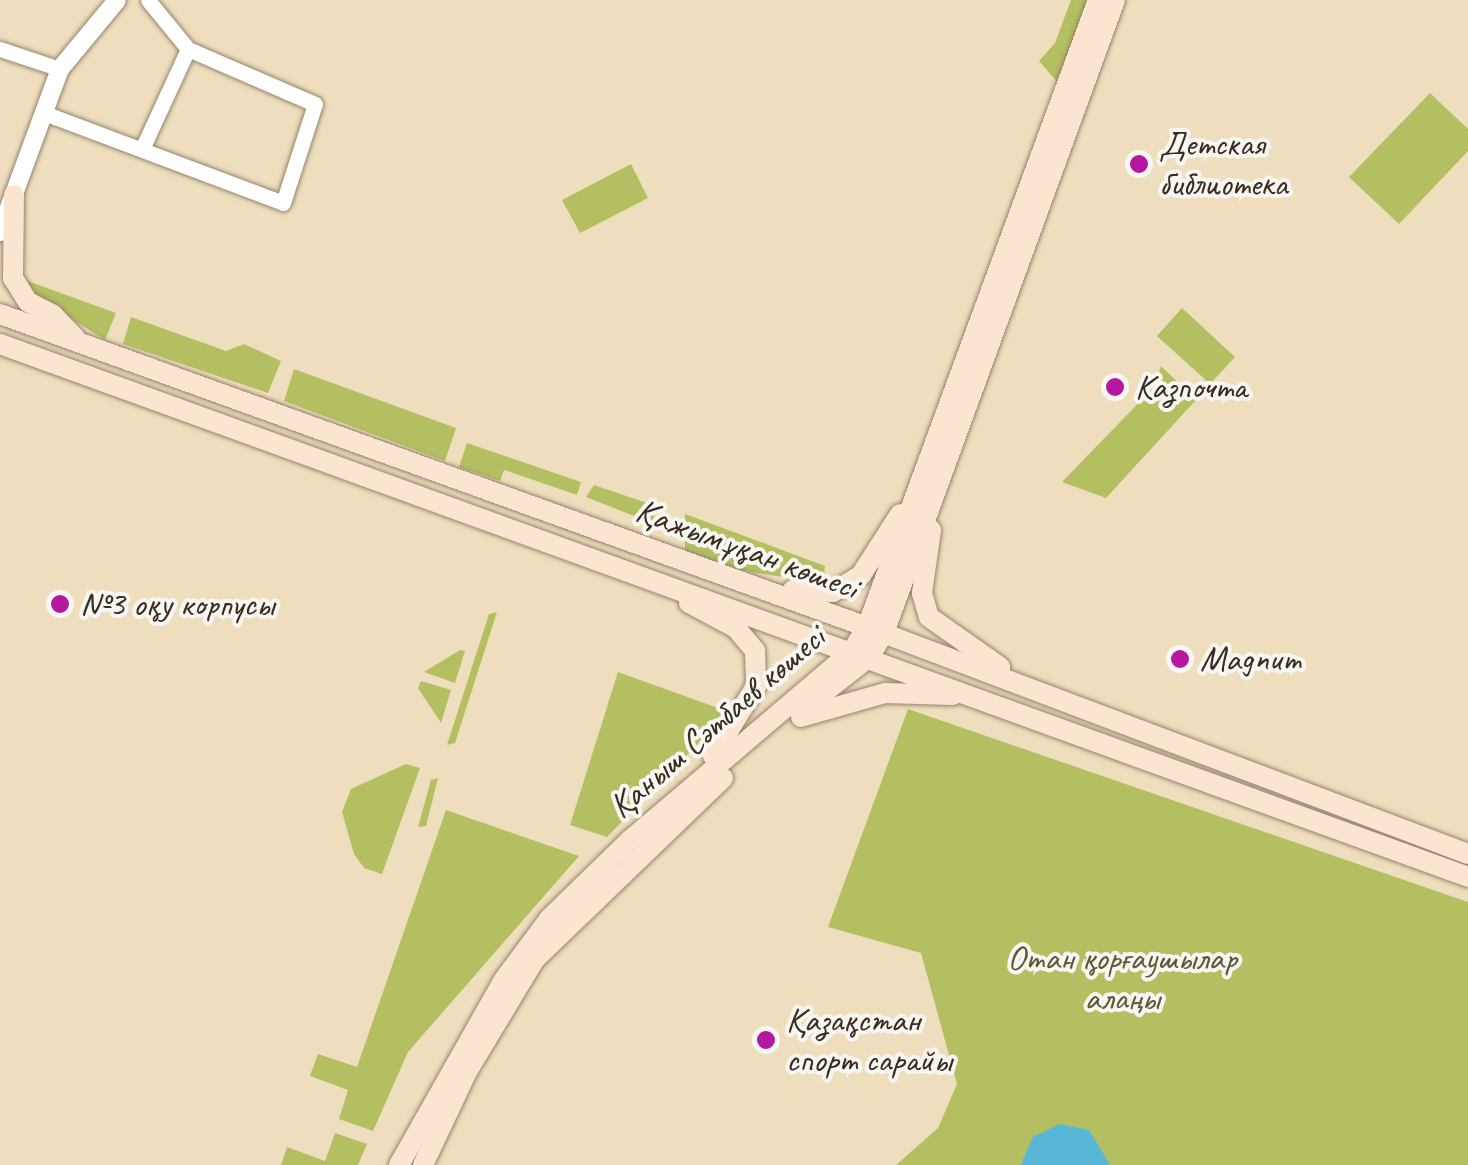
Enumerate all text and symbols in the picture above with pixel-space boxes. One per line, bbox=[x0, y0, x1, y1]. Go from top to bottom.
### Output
place label: Детская библиотека bbox=[1159, 123, 1287, 205]
marker: Детская библиотека bbox=[1128, 153, 1150, 175]
place label: Казпочта bbox=[1135, 366, 1247, 408]
marker: Казпочта bbox=[1104, 376, 1126, 398]
street label: Қажымұқан көшесі bbox=[630, 489, 864, 609]
place label: №3 оқу корпусы bbox=[80, 583, 274, 625]
marker: №3 оқу корпусы bbox=[49, 593, 71, 615]
street label: Қаныш Сәтбаев көшесі bbox=[600, 617, 834, 827]
place label: Magnum bbox=[1200, 638, 1301, 680]
marker: Magnum bbox=[1169, 648, 1191, 670]
park label: Отан қорғаушылар алаңы bbox=[1007, 937, 1237, 1019]
place label: Қазақстан спорт сарайы bbox=[786, 999, 953, 1081]
marker: Қазақстан спорт сарайы bbox=[755, 1029, 777, 1051]

